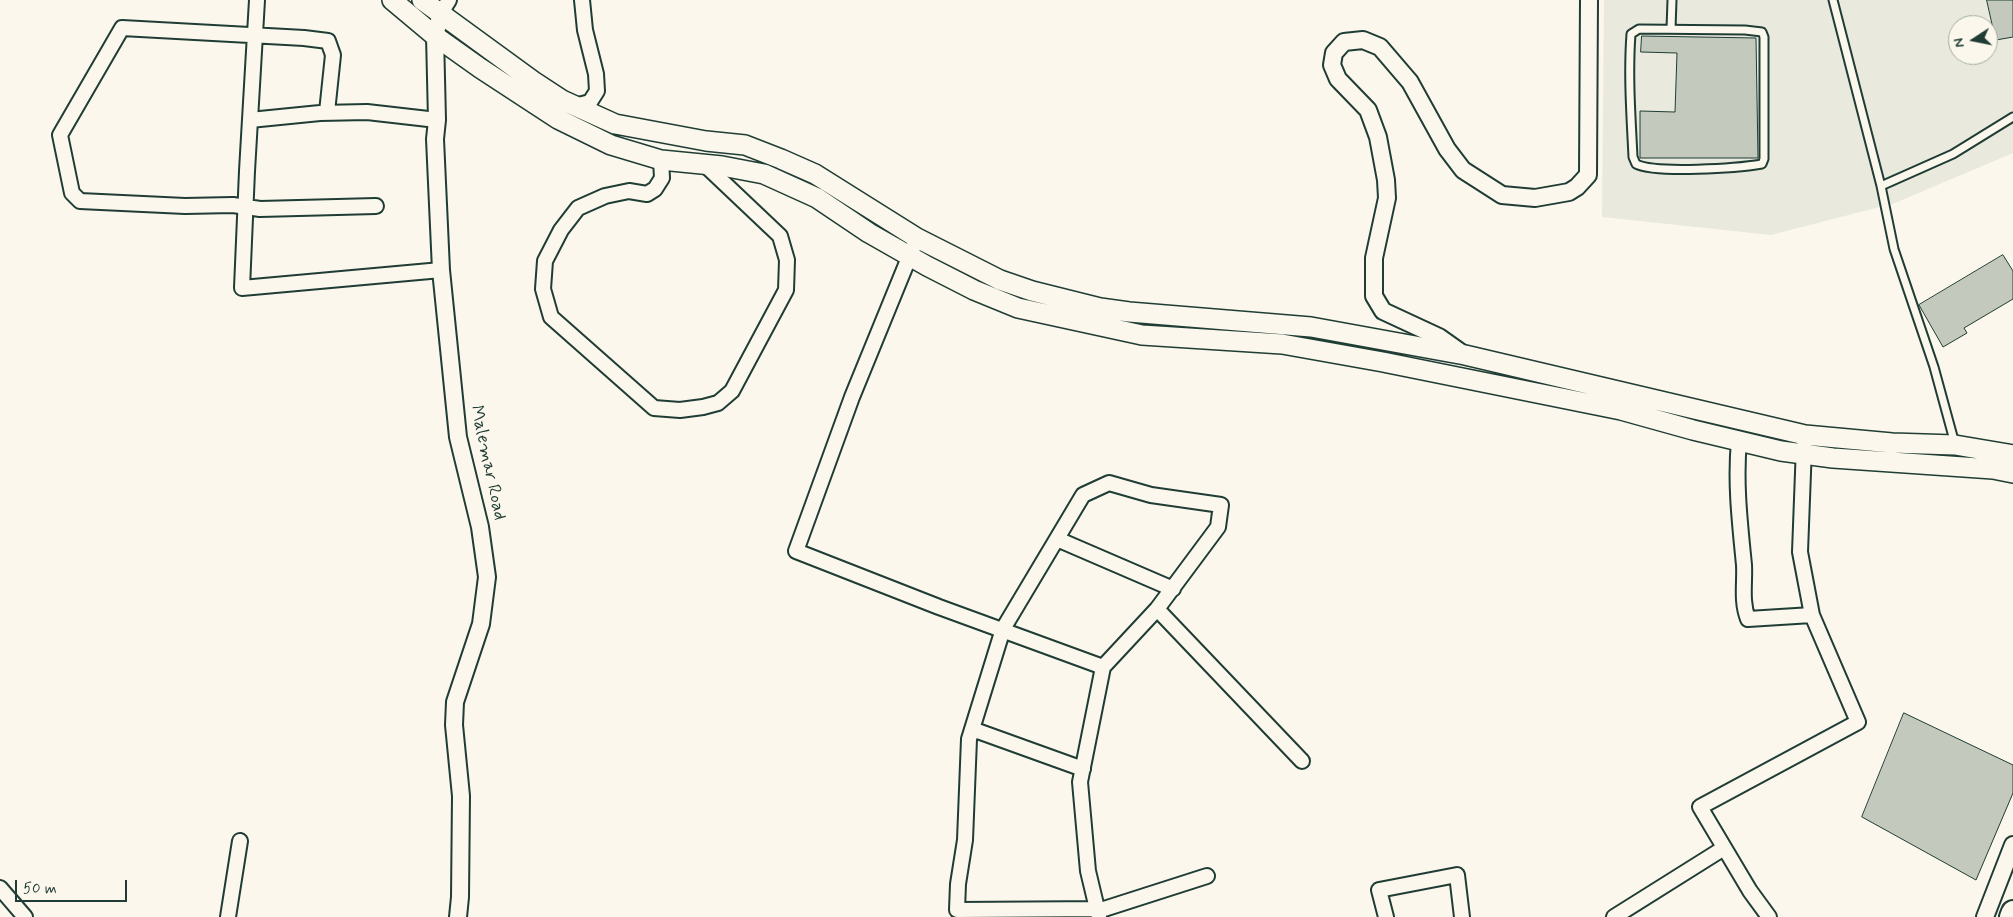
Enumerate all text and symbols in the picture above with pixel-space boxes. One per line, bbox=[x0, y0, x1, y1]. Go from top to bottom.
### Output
north arrow bbox=[1948, 15, 1998, 65]
text: N bbox=[1950, 36, 1969, 49]
street label: Malemar Road bbox=[464, 404, 510, 522]
scale bar bbox=[18, 870, 130, 902]
text: 50 m bbox=[23, 879, 57, 899]

